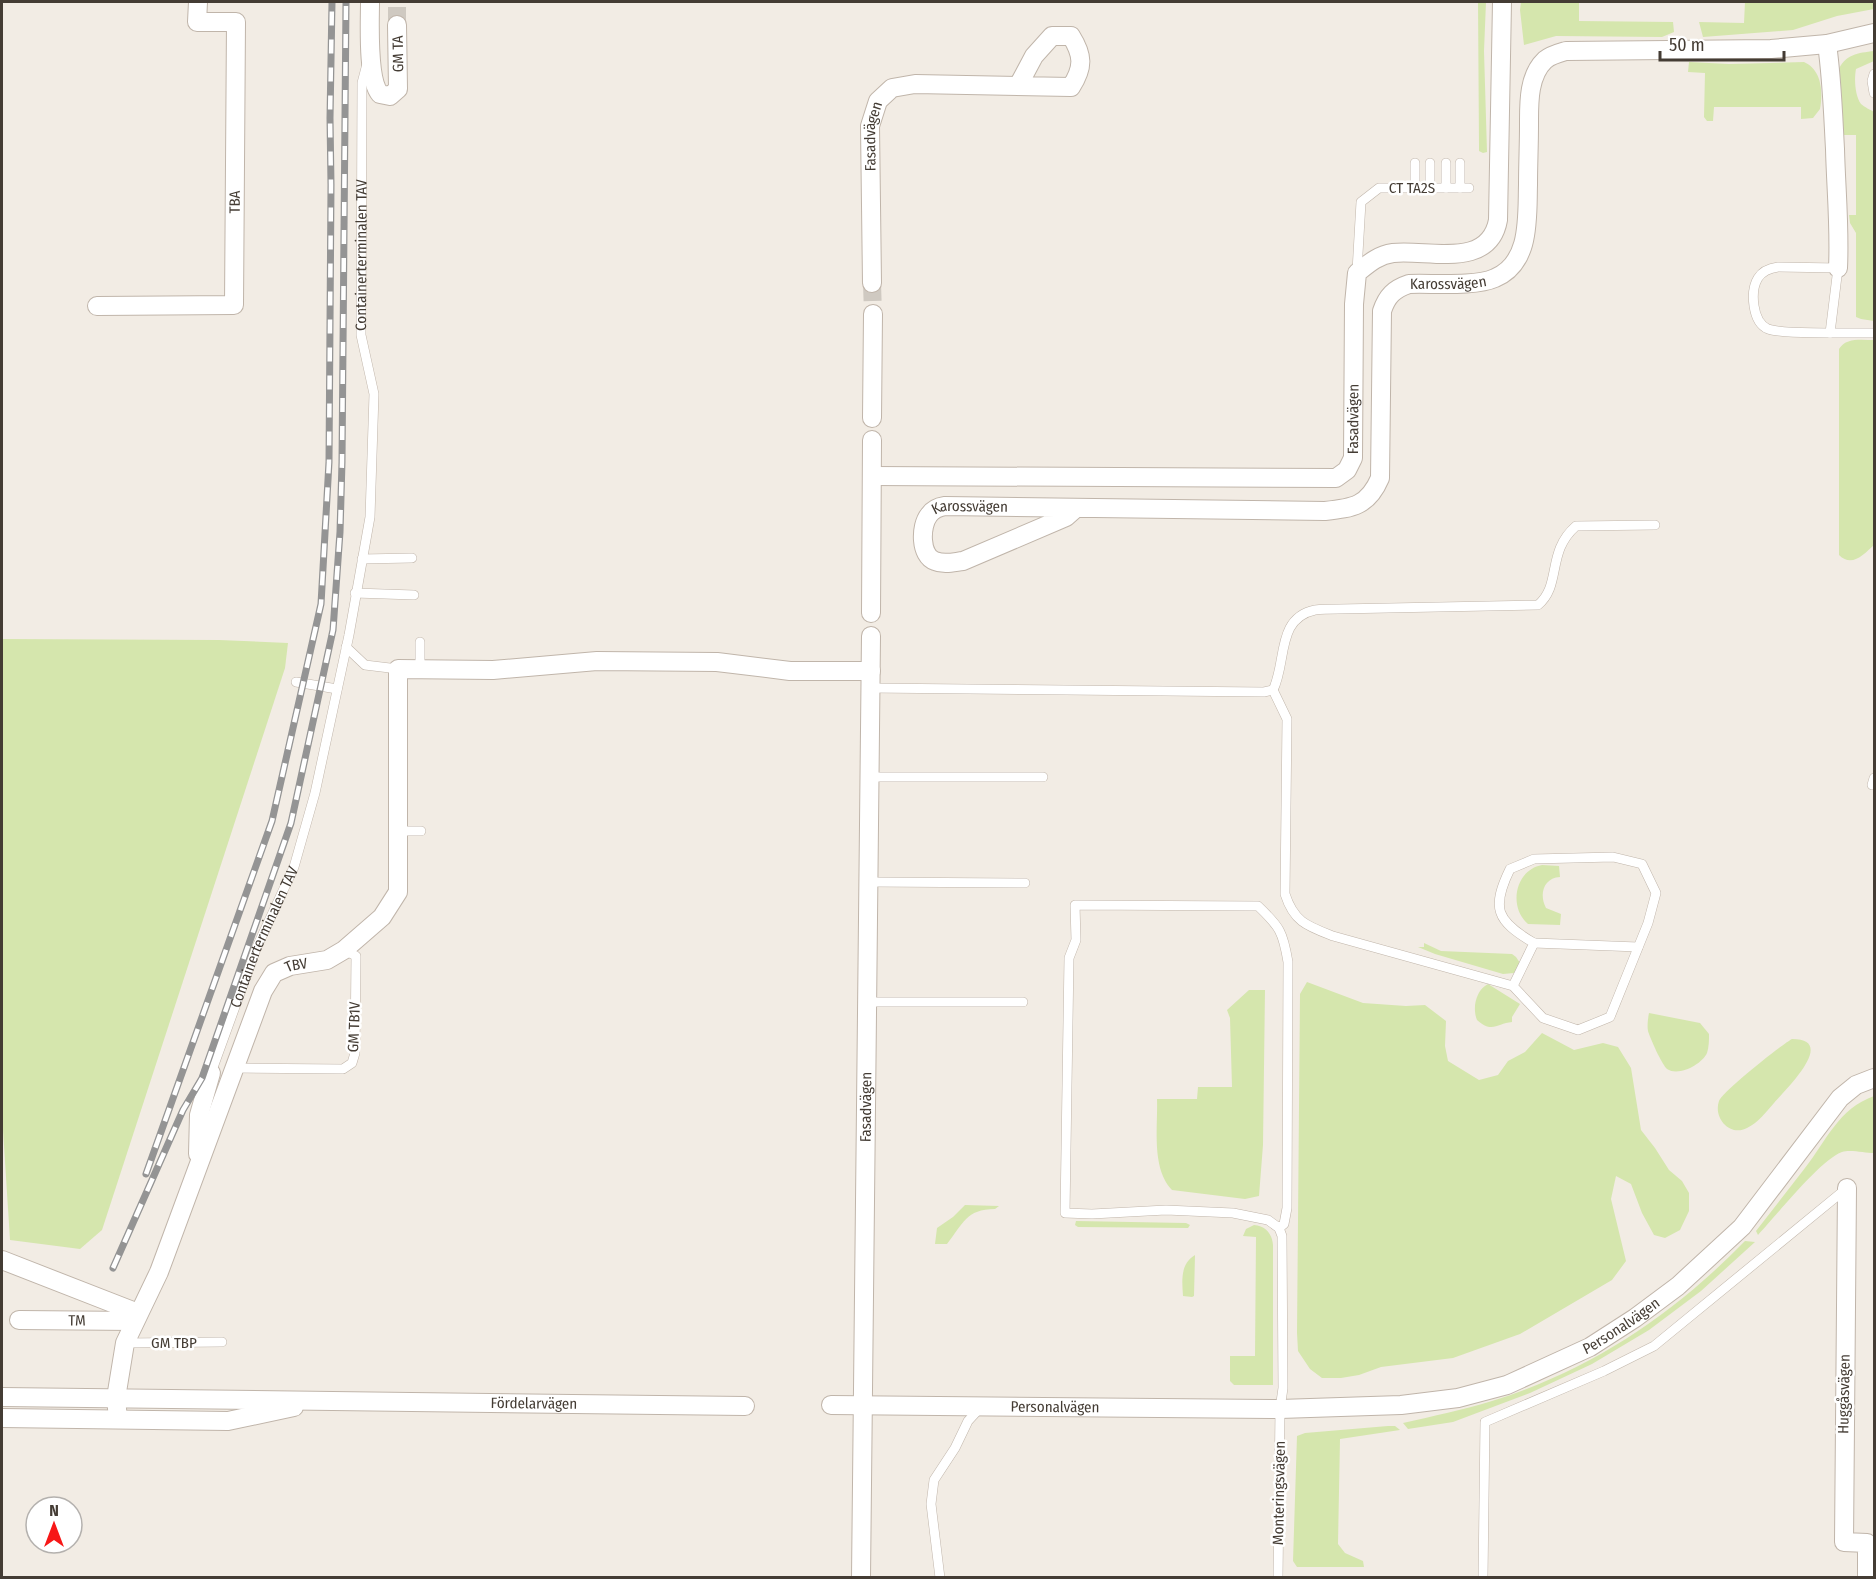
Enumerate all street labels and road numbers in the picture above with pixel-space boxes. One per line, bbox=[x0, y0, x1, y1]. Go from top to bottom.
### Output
street label: GM TA bbox=[389, 35, 407, 73]
street label: Fasadvägen bbox=[861, 99, 886, 171]
street label: Containerterminalen TAV bbox=[352, 179, 371, 331]
street label: CT TA2S bbox=[1389, 179, 1435, 197]
street label: TBA bbox=[226, 190, 244, 214]
street label: Karossvägen bbox=[1410, 272, 1488, 293]
street label: Fasadvägen bbox=[1344, 384, 1362, 454]
street label: Karossvägen bbox=[928, 497, 1008, 518]
street label: Containerterminalen TAV bbox=[226, 863, 302, 1010]
street label: TBV bbox=[282, 954, 309, 976]
street label: GM TB1V bbox=[344, 1001, 364, 1053]
street label: Fasadvägen bbox=[857, 1072, 875, 1142]
street label: Personalvägen bbox=[1580, 1294, 1663, 1358]
street label: TM bbox=[68, 1311, 86, 1330]
street label: GM TBP bbox=[151, 1334, 197, 1352]
street label: Huggåsvägen bbox=[1834, 1354, 1854, 1434]
street label: Fördelarvägen bbox=[491, 1394, 577, 1413]
street label: Personalvägen bbox=[1010, 1398, 1100, 1416]
street label: Monteringsvägen bbox=[1269, 1441, 1289, 1545]

